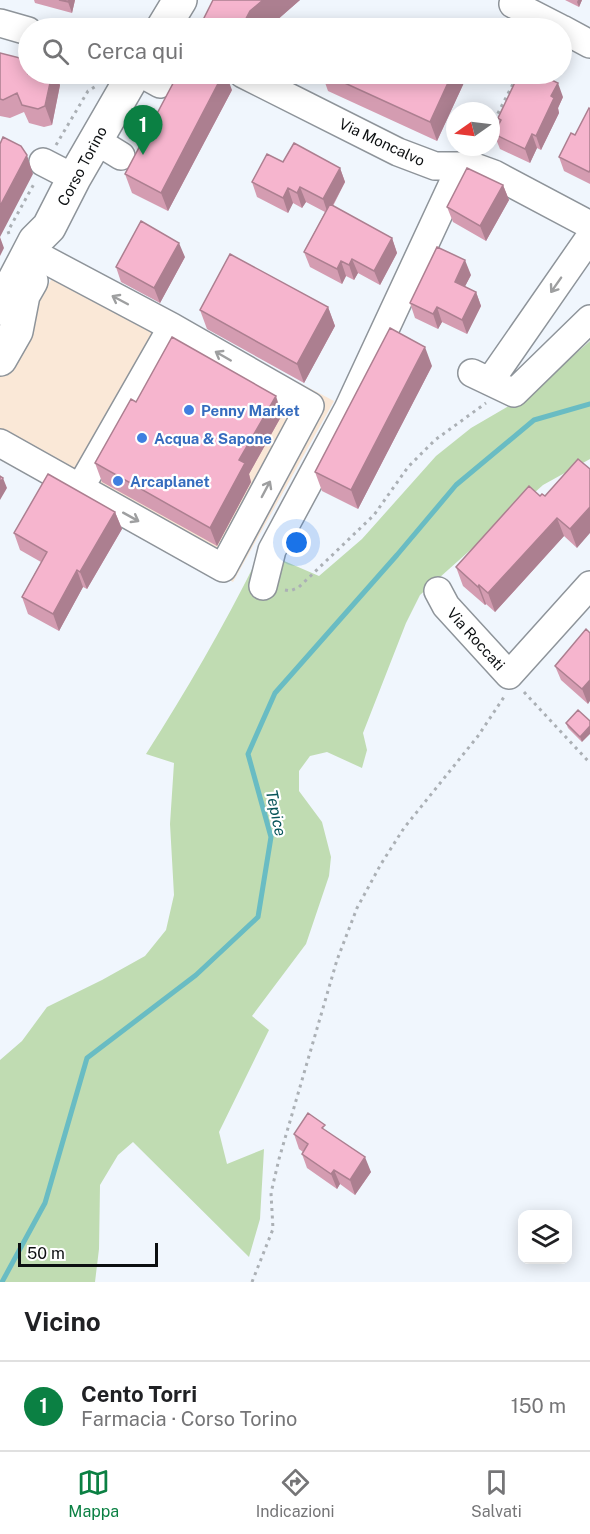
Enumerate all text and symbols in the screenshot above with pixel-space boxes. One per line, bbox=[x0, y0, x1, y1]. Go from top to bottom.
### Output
search box bbox=[18, 18, 572, 84]
icon: search bbox=[39, 35, 72, 68]
text: Cerca qui bbox=[87, 38, 184, 64]
north arrow bbox=[446, 102, 500, 156]
pin: 1 bbox=[124, 106, 162, 155]
street label: Via Moncalvo bbox=[336, 115, 428, 169]
street label: Corso Torino bbox=[54, 123, 110, 209]
one-way arrow bbox=[550, 277, 562, 293]
one-way arrow bbox=[112, 294, 130, 305]
one-way arrow bbox=[215, 350, 232, 362]
place label: Penny Market bbox=[201, 402, 300, 419]
marker: Penny Market bbox=[182, 403, 196, 417]
place label: Acqua & Sapone bbox=[154, 430, 272, 447]
marker: Acqua & Sapone bbox=[135, 431, 149, 445]
place label: Arcaplanet bbox=[130, 473, 210, 490]
marker: Arcaplanet bbox=[111, 474, 125, 488]
one-way arrow bbox=[261, 480, 272, 498]
one-way arrow bbox=[122, 511, 139, 523]
your location bbox=[282, 528, 311, 557]
street label: Via Roccati bbox=[444, 604, 508, 674]
water label: Tepice bbox=[262, 788, 290, 838]
map controls bbox=[518, 1210, 572, 1264]
button: layers bbox=[518, 1210, 572, 1264]
scale bar bbox=[18, 1240, 158, 1268]
text: 50 m bbox=[27, 1244, 65, 1263]
text: Vicino bbox=[24, 1306, 101, 1337]
text: Cento Torri bbox=[81, 1381, 197, 1407]
text: 1 bbox=[39, 1394, 48, 1418]
text: 150 m bbox=[511, 1394, 566, 1418]
text: Farmacia · Corso Torino bbox=[81, 1407, 297, 1431]
tab: Mappa bbox=[68, 1466, 119, 1521]
tab: Indicazioni bbox=[256, 1466, 334, 1521]
tab: Salvati bbox=[471, 1466, 522, 1521]

